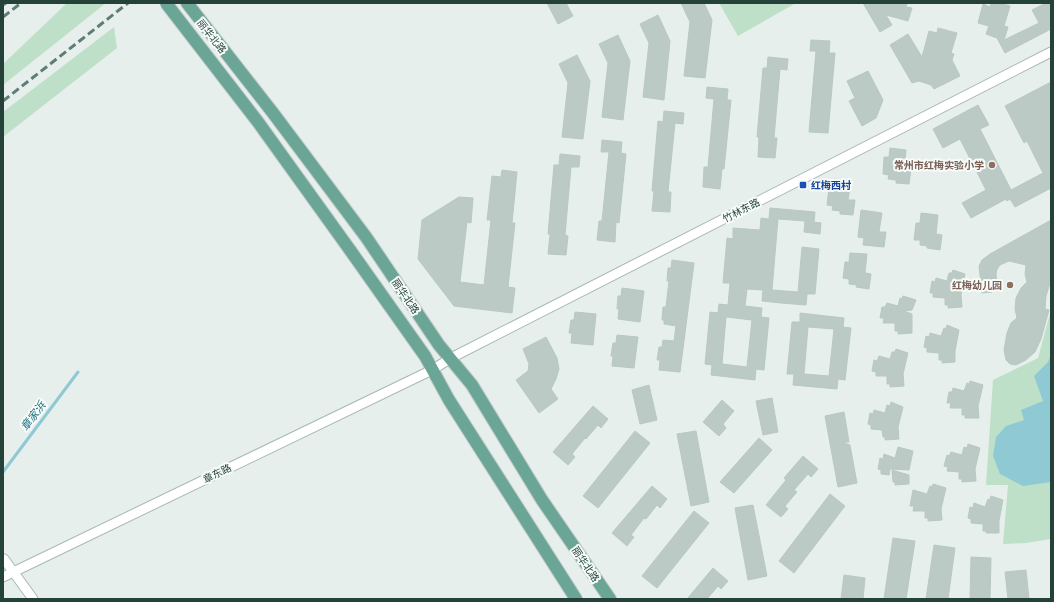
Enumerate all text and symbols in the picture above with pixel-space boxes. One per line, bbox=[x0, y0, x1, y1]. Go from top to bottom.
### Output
street label: 丽华北路 bbox=[194, 17, 228, 56]
place label: 常州市红梅实验小学 bbox=[894, 159, 984, 172]
marker: 常州市红梅实验小学 bbox=[987, 160, 997, 170]
place label: 红梅西村 bbox=[811, 179, 851, 192]
marker: 红梅西村 bbox=[798, 180, 808, 190]
street label: 竹林东路 bbox=[721, 196, 762, 225]
street label: 丽华北路 bbox=[389, 277, 421, 316]
place label: 红梅幼儿园 bbox=[952, 279, 1002, 292]
marker: 红梅幼儿园 bbox=[1005, 280, 1015, 290]
water label: 章家浜 bbox=[18, 398, 49, 433]
street label: 章东路 bbox=[201, 462, 234, 486]
street label: 丽华北路 bbox=[569, 545, 601, 584]

